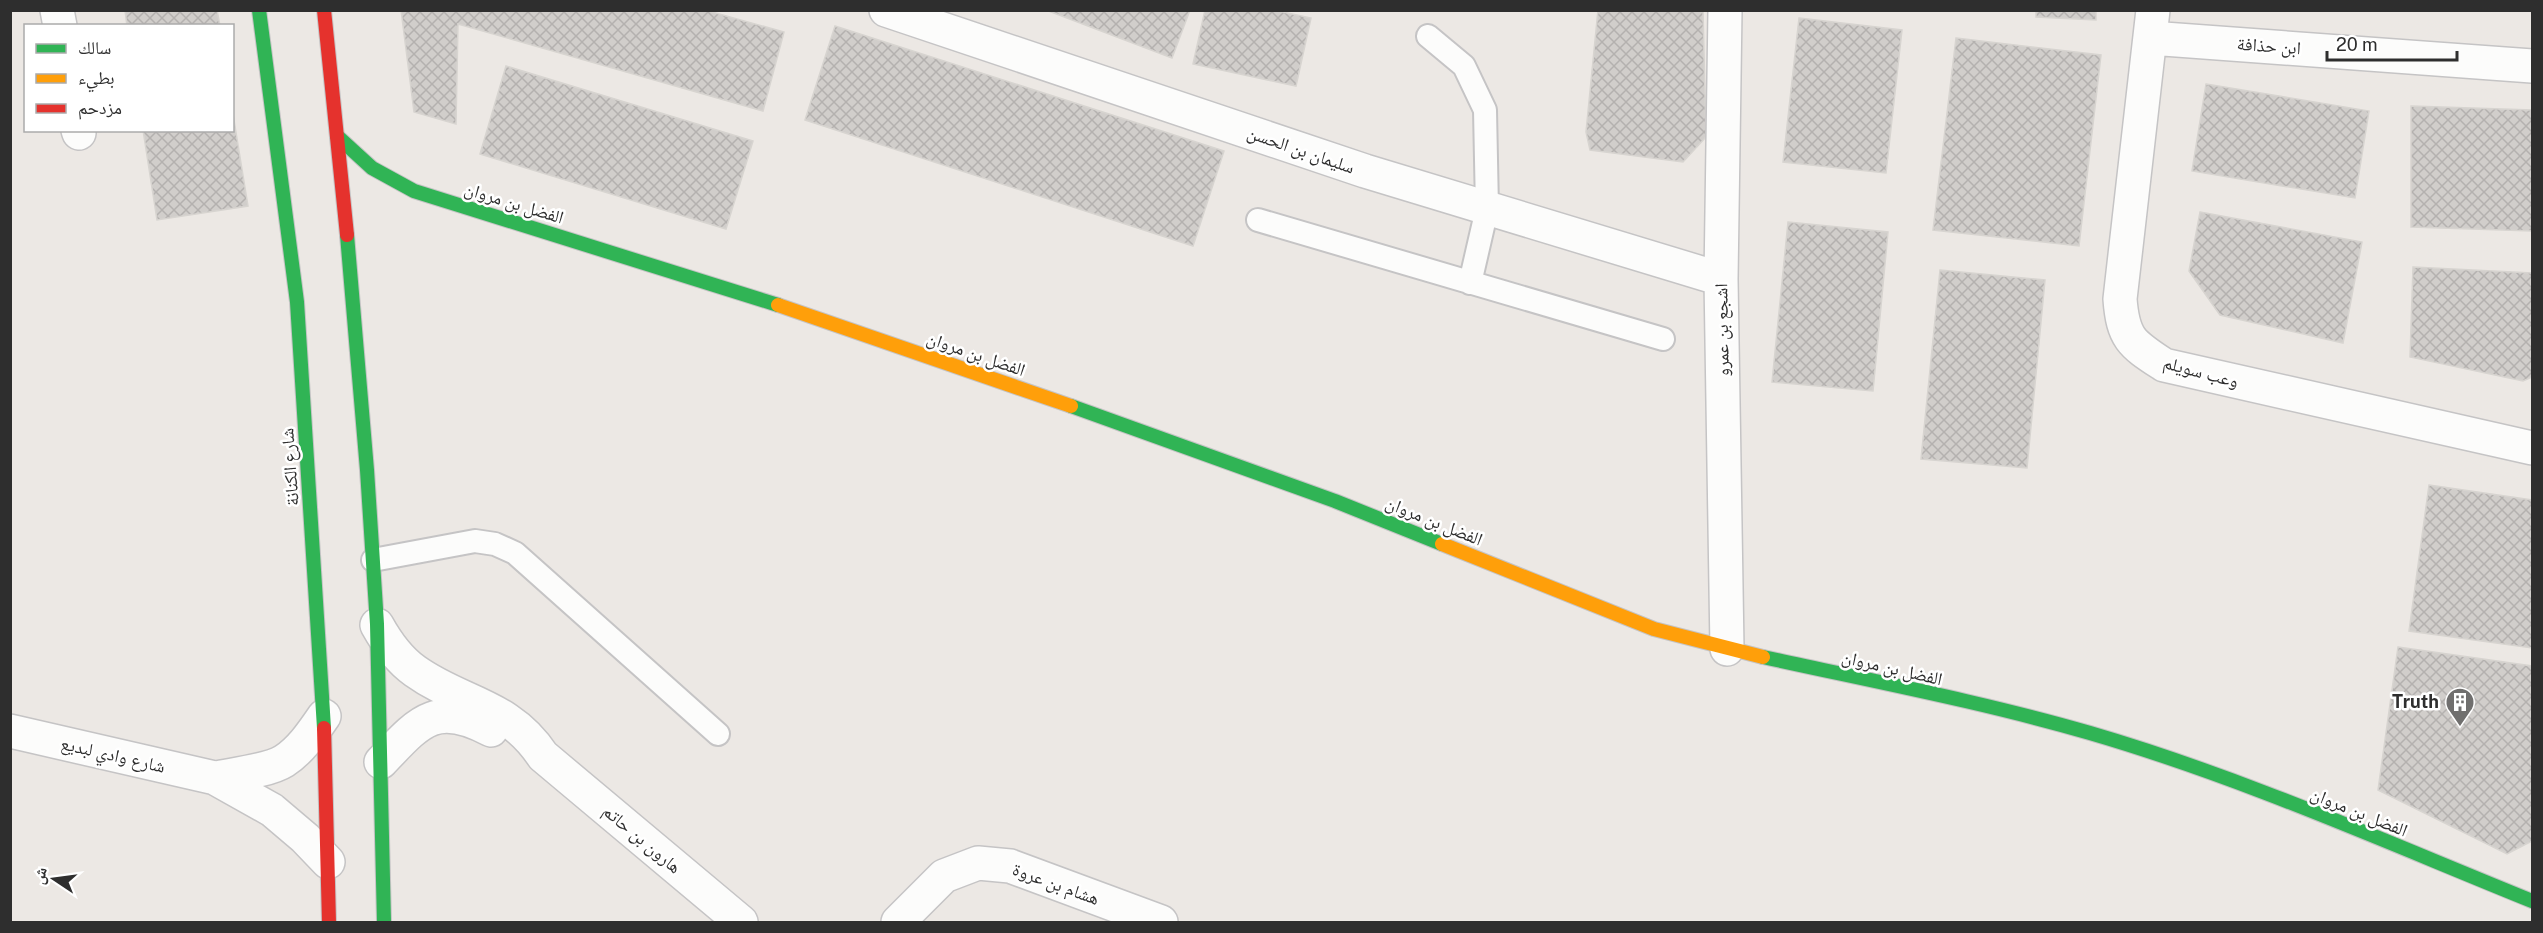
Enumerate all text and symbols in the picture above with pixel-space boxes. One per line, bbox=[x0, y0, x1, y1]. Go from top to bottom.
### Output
legend bbox=[24, 24, 234, 132]
scale bar bbox=[2327, 24, 2458, 62]
street label: ابن حذافة bbox=[2236, 33, 2302, 59]
text: 20 m bbox=[2336, 34, 2378, 55]
text: سالك bbox=[78, 37, 111, 58]
text: بطيء bbox=[78, 67, 115, 93]
text: مزدحم bbox=[78, 97, 122, 120]
street label: سليمان بن الحسن bbox=[1244, 121, 1358, 179]
street label: الفضل بن مروان bbox=[462, 177, 566, 229]
street label: اشجع بن عمرو bbox=[1710, 283, 1735, 377]
street label: الفضل بن مروان bbox=[924, 327, 1028, 381]
street label: وعب سويلم bbox=[2161, 351, 2241, 394]
street label: شارع الكنانة bbox=[276, 427, 304, 507]
street label: الفضل بن مروان bbox=[1382, 492, 1486, 550]
street label: الفضل بن مروان bbox=[1840, 646, 1944, 690]
building icon: Truth bbox=[2444, 686, 2476, 728]
place label: Truth bbox=[2392, 691, 2439, 712]
street label: شارع وادي لبديع bbox=[58, 732, 167, 781]
street label: الفضل بن مروان bbox=[2307, 783, 2411, 841]
street label: هارون بن حاتم bbox=[598, 800, 686, 879]
north arrow bbox=[24, 849, 84, 909]
street label: هشام بن عروة bbox=[1009, 858, 1102, 911]
text: ش bbox=[29, 865, 51, 886]

